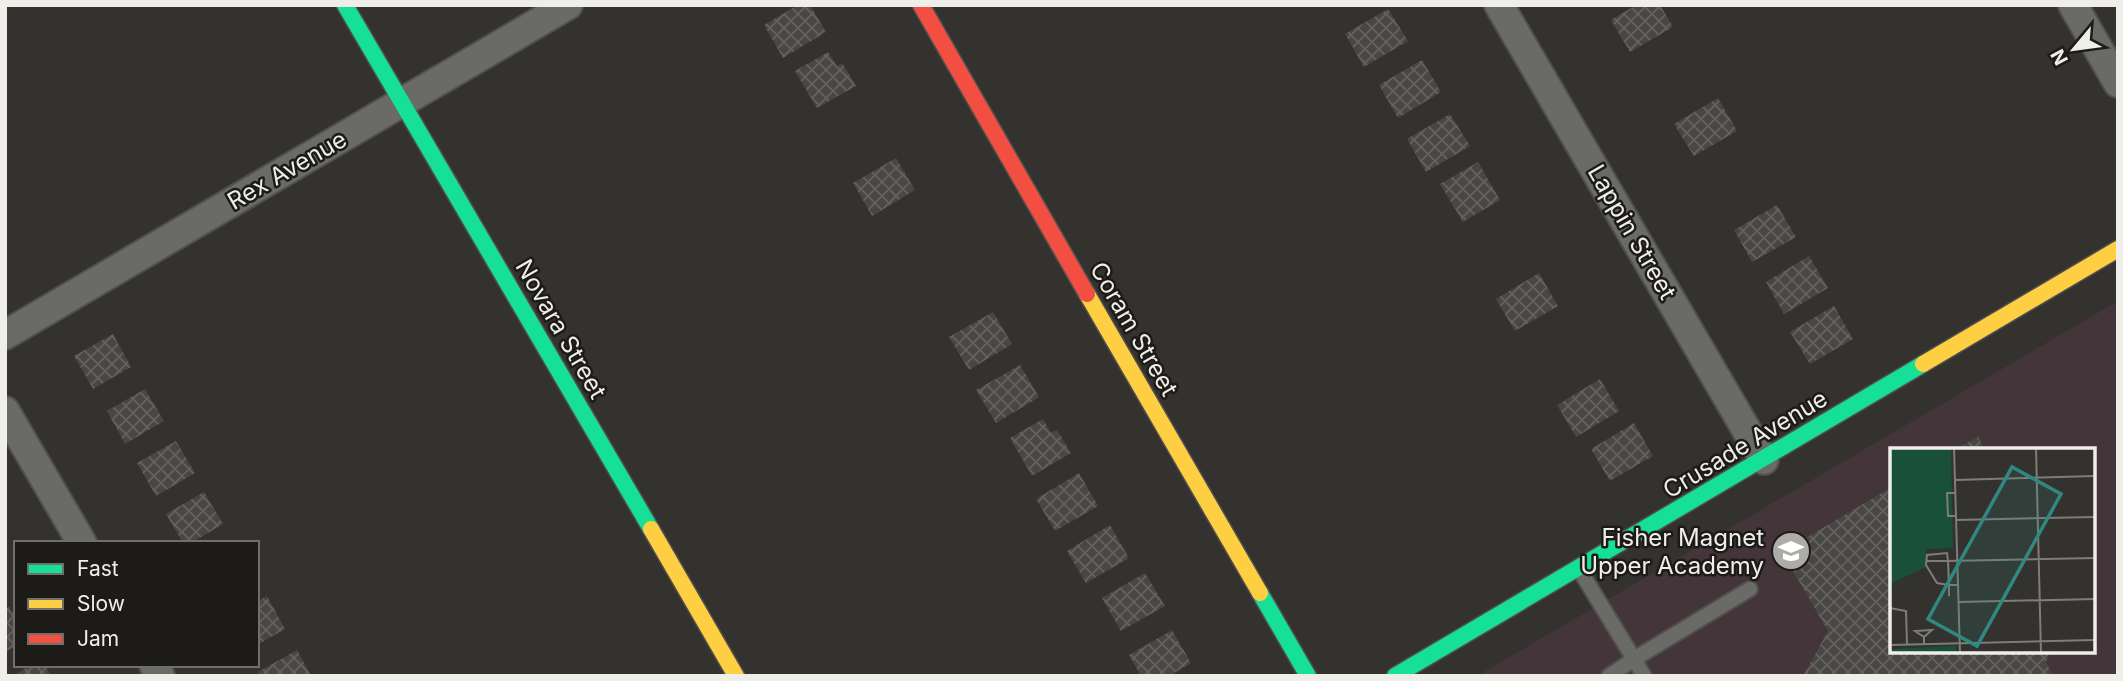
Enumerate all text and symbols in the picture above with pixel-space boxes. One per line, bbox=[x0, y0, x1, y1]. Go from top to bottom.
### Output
north arrow bbox=[2039, 14, 2109, 84]
text: N bbox=[2046, 45, 2073, 69]
street label: Rex Avenue bbox=[222, 124, 352, 216]
street label: Lappin Street bbox=[1582, 159, 1682, 305]
street label: Novara Street bbox=[509, 254, 613, 404]
street label: Coram Street bbox=[1084, 257, 1184, 401]
street label: Crusade Avenue bbox=[1658, 384, 1832, 504]
inset map bbox=[1890, 448, 2095, 653]
place label: Fisher Magnet Upper Academy bbox=[1580, 523, 1764, 580]
school or university icon: Fisher Magnet Upper Academy bbox=[1770, 530, 1812, 572]
legend bbox=[14, 541, 259, 667]
text: Fast bbox=[77, 556, 119, 581]
text: Slow bbox=[77, 591, 125, 616]
text: Jam bbox=[77, 626, 119, 651]

